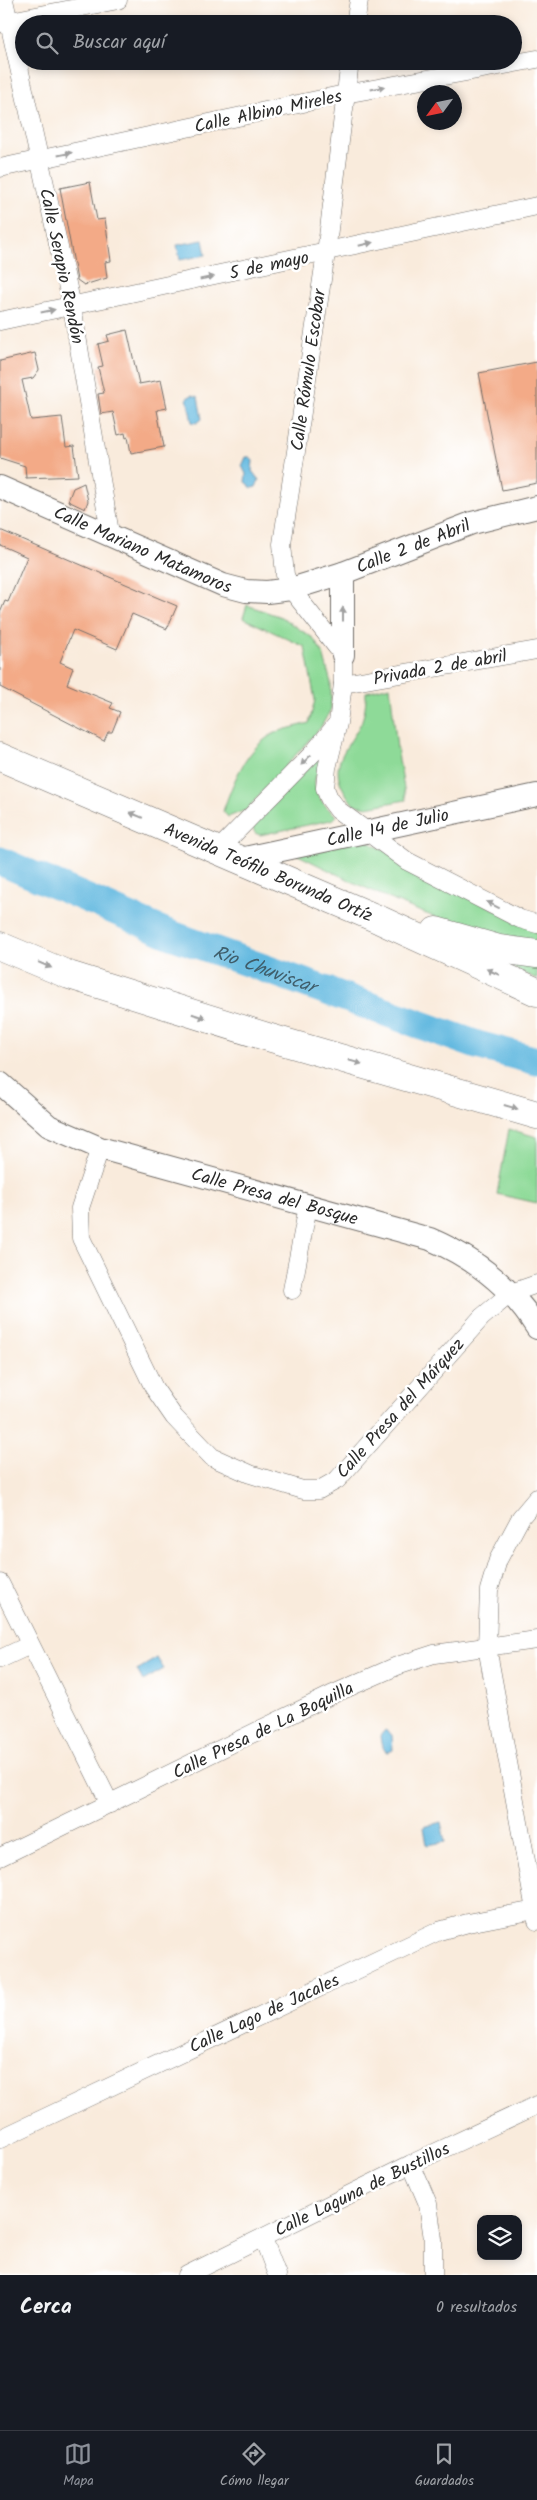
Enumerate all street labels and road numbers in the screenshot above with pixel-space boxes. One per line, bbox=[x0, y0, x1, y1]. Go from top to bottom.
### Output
street label: Calle Albino Mireles bbox=[192, 83, 345, 142]
street label: Calle Serapio Rendón bbox=[30, 186, 91, 347]
street label: 5 de mayo bbox=[227, 244, 312, 289]
street label: Calle Rómulo Escobar bbox=[284, 286, 335, 453]
street label: Calle Mariano Matamoros bbox=[48, 499, 235, 603]
street label: Calle 2 de Abril bbox=[352, 512, 475, 583]
street label: Privada 2 de abril bbox=[371, 642, 510, 694]
street label: Calle 14 de Julio bbox=[324, 801, 452, 856]
street label: Avenida Teófilo Borunda Ortíz bbox=[159, 816, 377, 931]
street label: Calle Presa del Bosque bbox=[188, 1161, 361, 1234]
street label: Calle Presa del Márquez bbox=[330, 1332, 473, 1486]
street label: Calle Presa de La Boquilla bbox=[168, 1675, 359, 1788]
street label: Calle Lago de Jacales bbox=[184, 1967, 345, 2062]
street label: Calle Laguna de Bustillos bbox=[270, 2135, 456, 2245]

